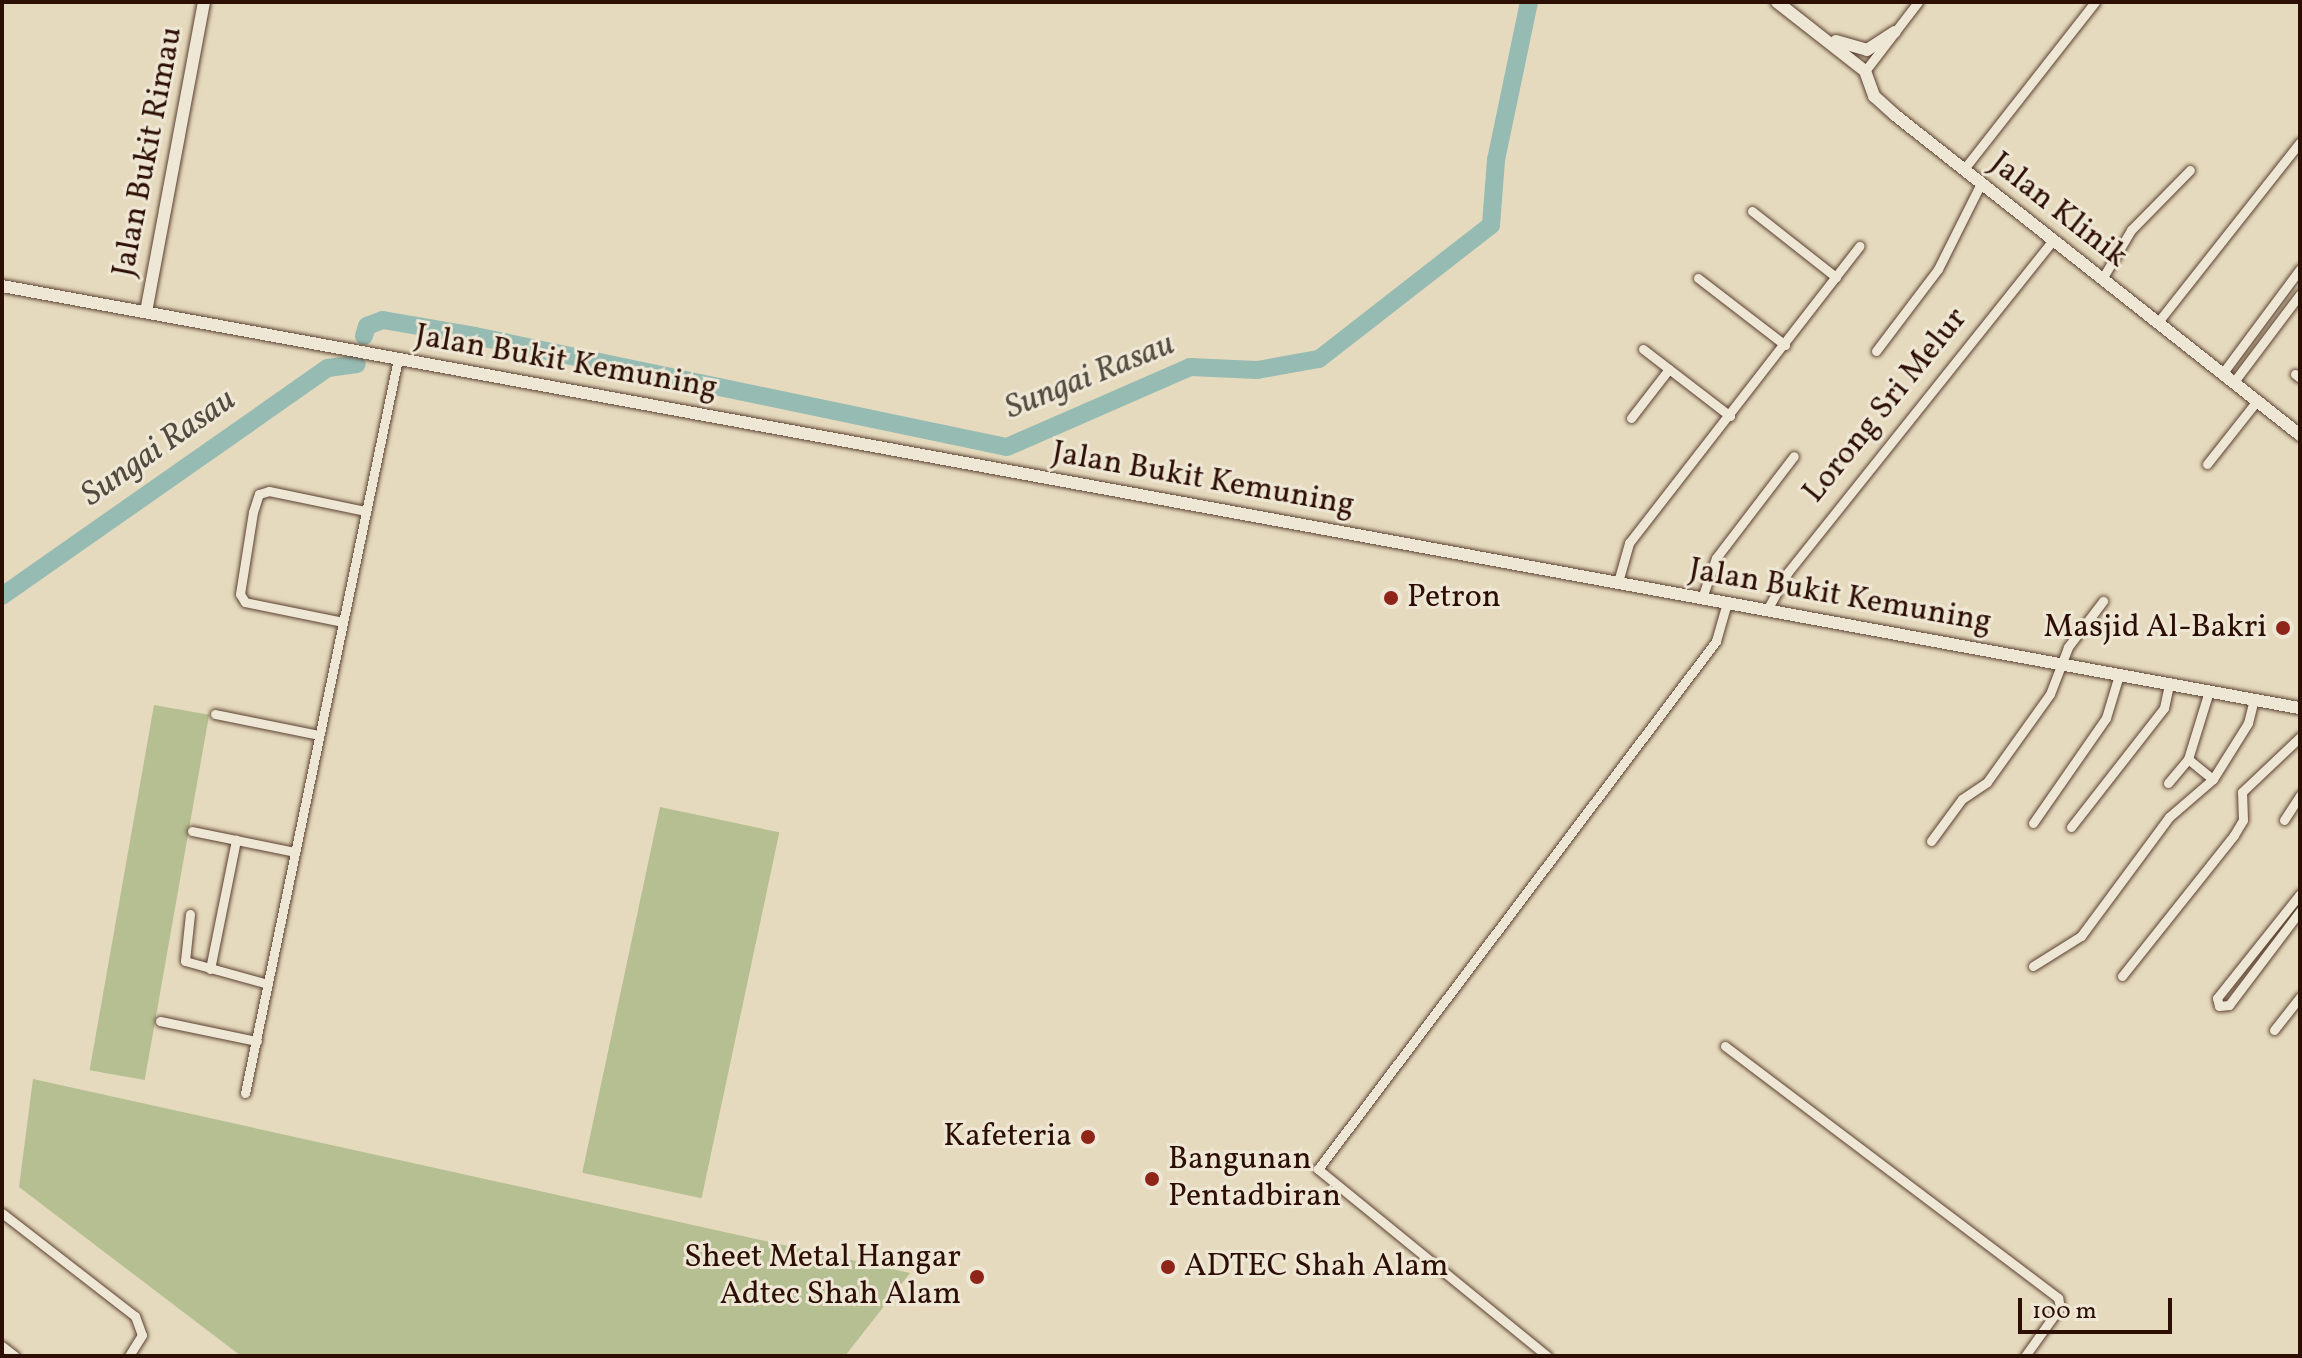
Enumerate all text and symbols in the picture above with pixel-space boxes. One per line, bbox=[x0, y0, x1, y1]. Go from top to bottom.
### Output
street label: Jalan Bukit Rimau bbox=[106, 24, 192, 280]
street label: Jalan Klinik bbox=[1981, 145, 2135, 277]
street label: Lorong Sri Melur bbox=[1796, 301, 1976, 511]
street label: Jalan Bukit Kemuning bbox=[412, 317, 720, 409]
water label: Sungai Rasau bbox=[999, 325, 1181, 429]
water label: Sungai Rasau bbox=[74, 380, 244, 516]
street label: Jalan Bukit Kemuning bbox=[1049, 434, 1357, 526]
street label: Jalan Bukit Kemuning bbox=[1686, 551, 1994, 643]
place label: Petron bbox=[1407, 579, 1501, 617]
marker: Petron bbox=[1382, 589, 1400, 607]
place label: Masjid Al-Bakri bbox=[2044, 609, 2267, 647]
marker: Masjid Al-Bakri bbox=[2274, 619, 2292, 637]
place label: Kafeteria bbox=[943, 1118, 1072, 1156]
marker: Kafeteria bbox=[1079, 1128, 1097, 1146]
place label: Bangunan Pentadbiran bbox=[1168, 1142, 1341, 1217]
marker: Bangunan Pentadbiran bbox=[1143, 1170, 1161, 1188]
place label: Sheet Metal Hangar Adtec Shah Alam bbox=[684, 1240, 961, 1315]
place label: ADTEC Shah Alam bbox=[1184, 1248, 1449, 1286]
marker: ADTEC Shah Alam bbox=[1159, 1258, 1177, 1276]
marker: Sheet Metal Hangar Adtec Shah Alam bbox=[968, 1268, 986, 1286]
scale bar bbox=[2022, 1282, 2176, 1332]
text: 100 m bbox=[2032, 1295, 2097, 1329]

